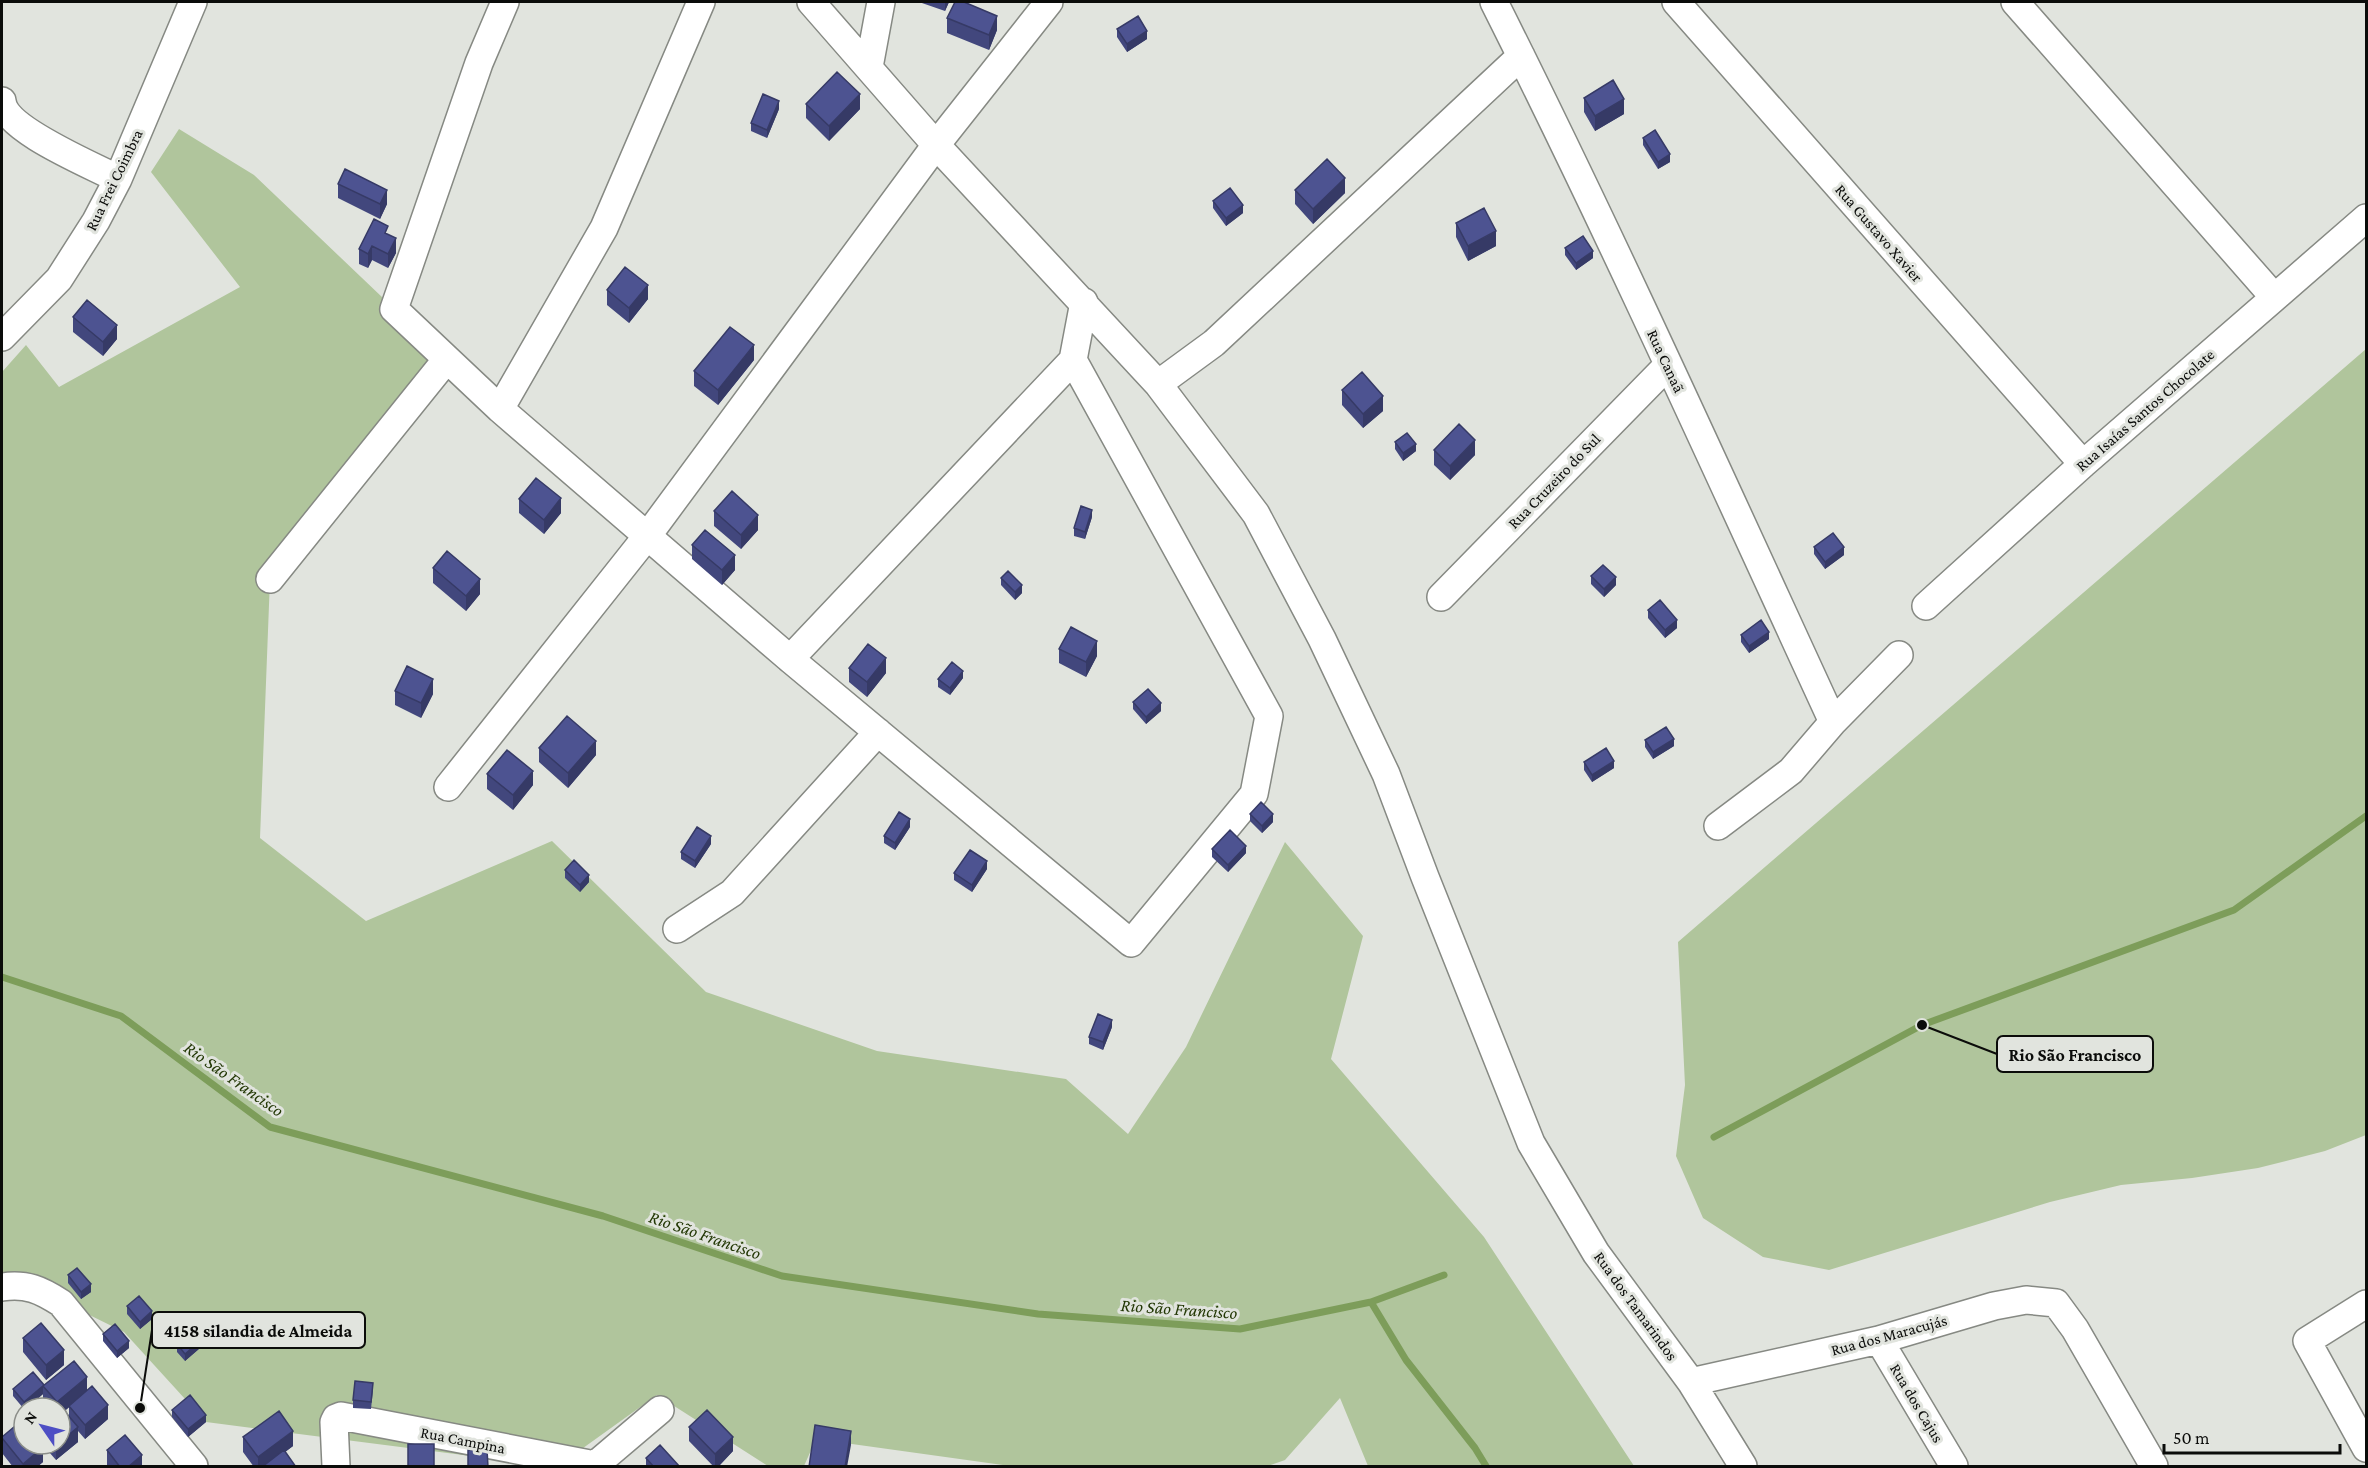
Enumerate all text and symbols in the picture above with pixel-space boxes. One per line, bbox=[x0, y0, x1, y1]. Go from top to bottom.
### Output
street label: Rua Frei Coimbra bbox=[82, 126, 146, 233]
street label: Rua Gustavo Xavier bbox=[1832, 181, 1926, 286]
street label: Rua Canaã bbox=[1644, 327, 1688, 396]
street label: Rua Isaías Santos Chocolate bbox=[2073, 345, 2217, 475]
street label: Rua Cruzeiro do Sul bbox=[1504, 430, 1604, 532]
callout: Rio São Francisco bbox=[1997, 1036, 2153, 1072]
water label: Rio São Francisco bbox=[180, 1037, 288, 1121]
text: Rio São Francisco bbox=[2009, 1045, 2141, 1065]
water label: Rio São Francisco bbox=[647, 1207, 764, 1264]
street label: Rua dos Tamarindos bbox=[1591, 1248, 1681, 1364]
water label: Rio São Francisco bbox=[1120, 1295, 1238, 1323]
street label: Rua dos Maracujás bbox=[1829, 1311, 1949, 1360]
callout: 4158 silandia de Almeida bbox=[152, 1312, 365, 1348]
text: 4158 silandia de Almeida bbox=[164, 1321, 352, 1341]
street label: Rua dos Cajus bbox=[1886, 1361, 1947, 1446]
north arrow bbox=[12, 1396, 72, 1456]
text: N bbox=[20, 1408, 40, 1427]
scale bar bbox=[2164, 1417, 2340, 1455]
street label: Rua Campina bbox=[419, 1423, 507, 1458]
text: 50 m bbox=[2173, 1428, 2210, 1448]

